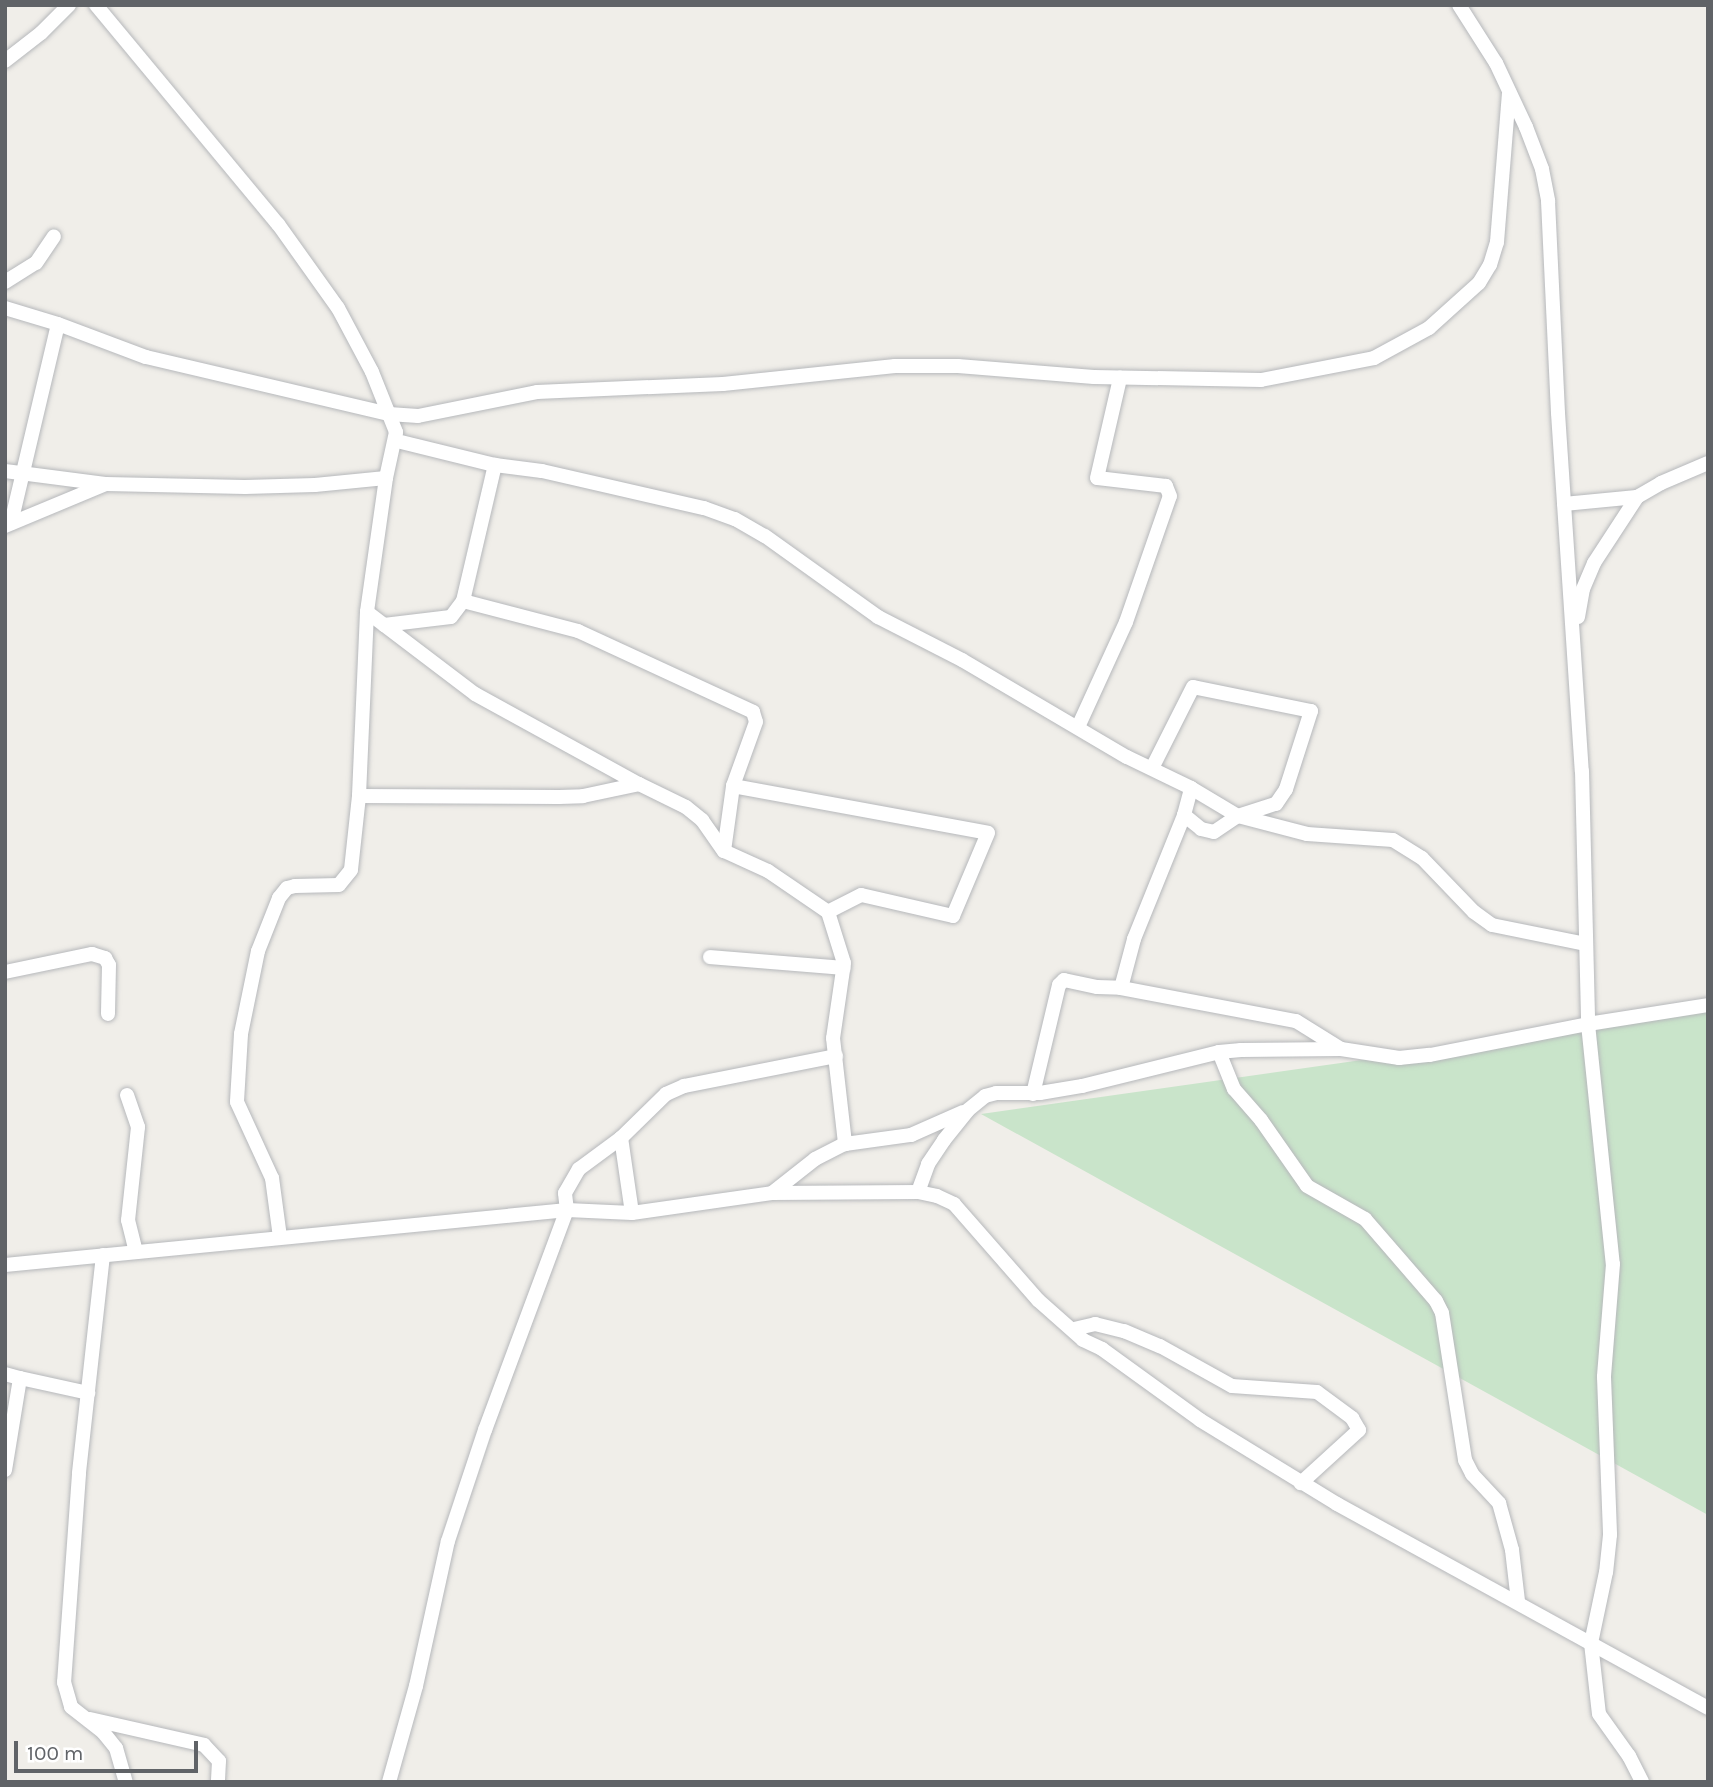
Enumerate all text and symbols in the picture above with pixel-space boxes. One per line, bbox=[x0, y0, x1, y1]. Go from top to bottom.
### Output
scale bar bbox=[18, 1728, 201, 1772]
text: 100 m bbox=[27, 1741, 84, 1765]

